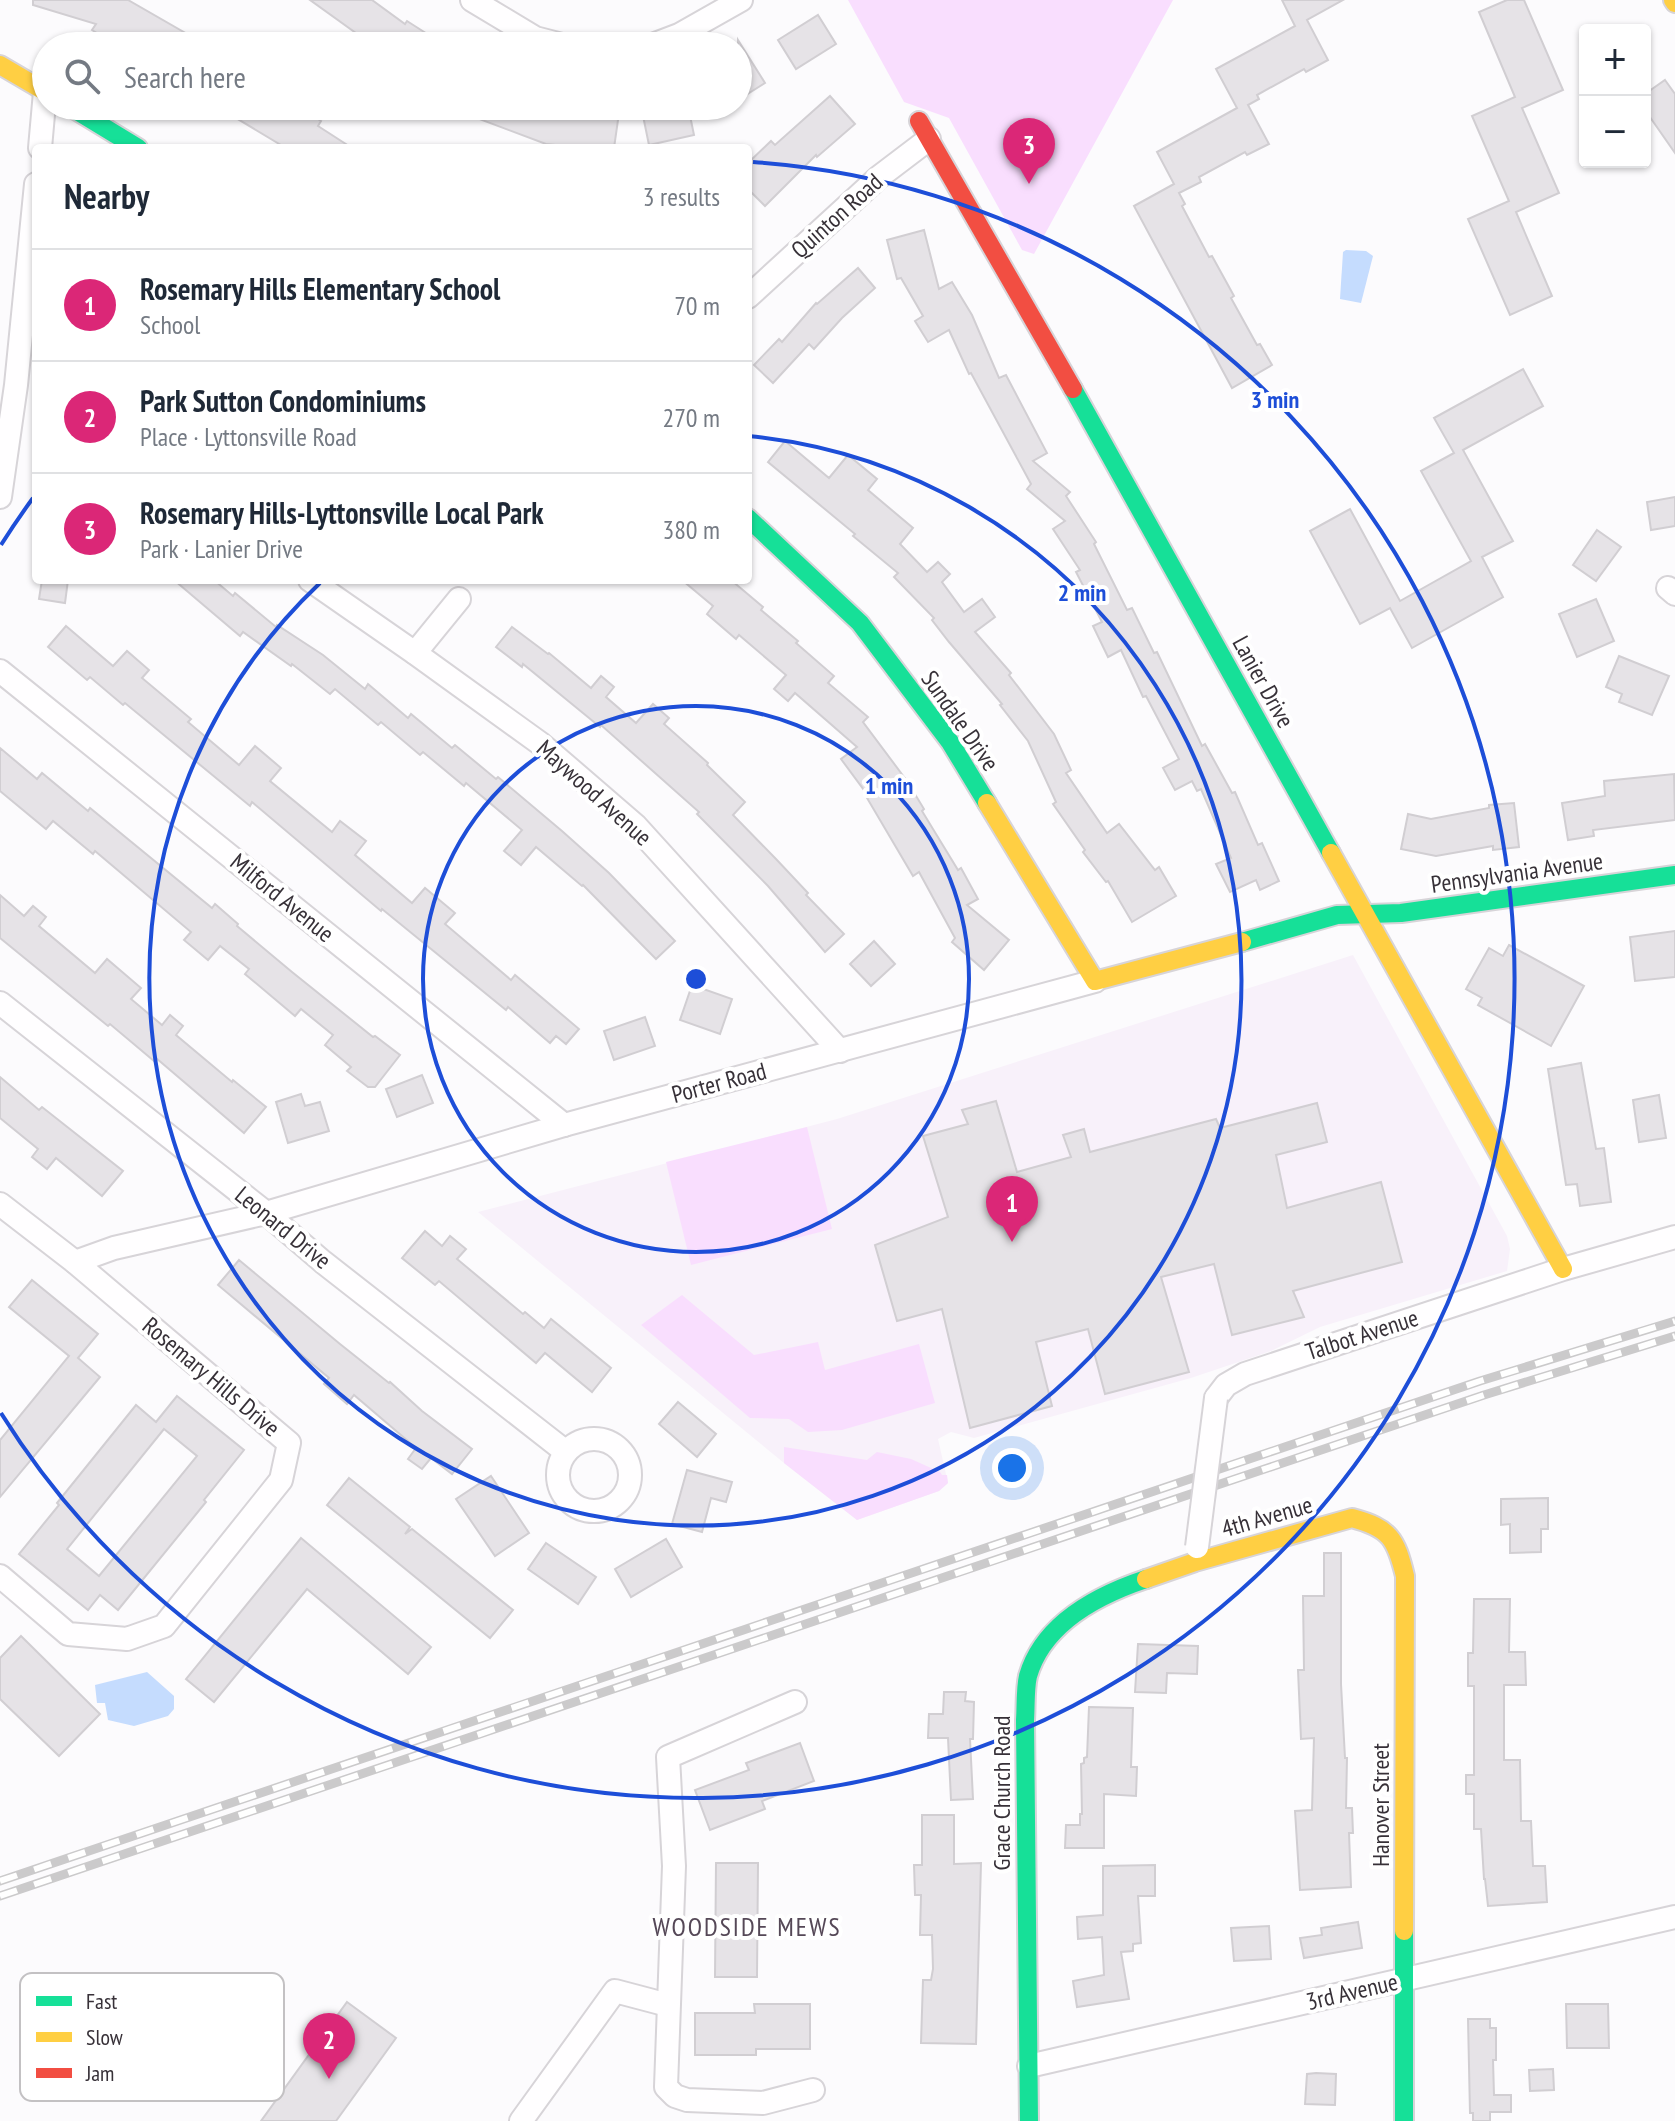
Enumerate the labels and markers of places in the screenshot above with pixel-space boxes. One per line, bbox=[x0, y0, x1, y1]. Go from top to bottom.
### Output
pin: 3 bbox=[1003, 118, 1055, 184]
centre of rings bbox=[682, 965, 710, 993]
pin: 1 bbox=[986, 1176, 1038, 1242]
pin: 2 bbox=[303, 2013, 355, 2079]

